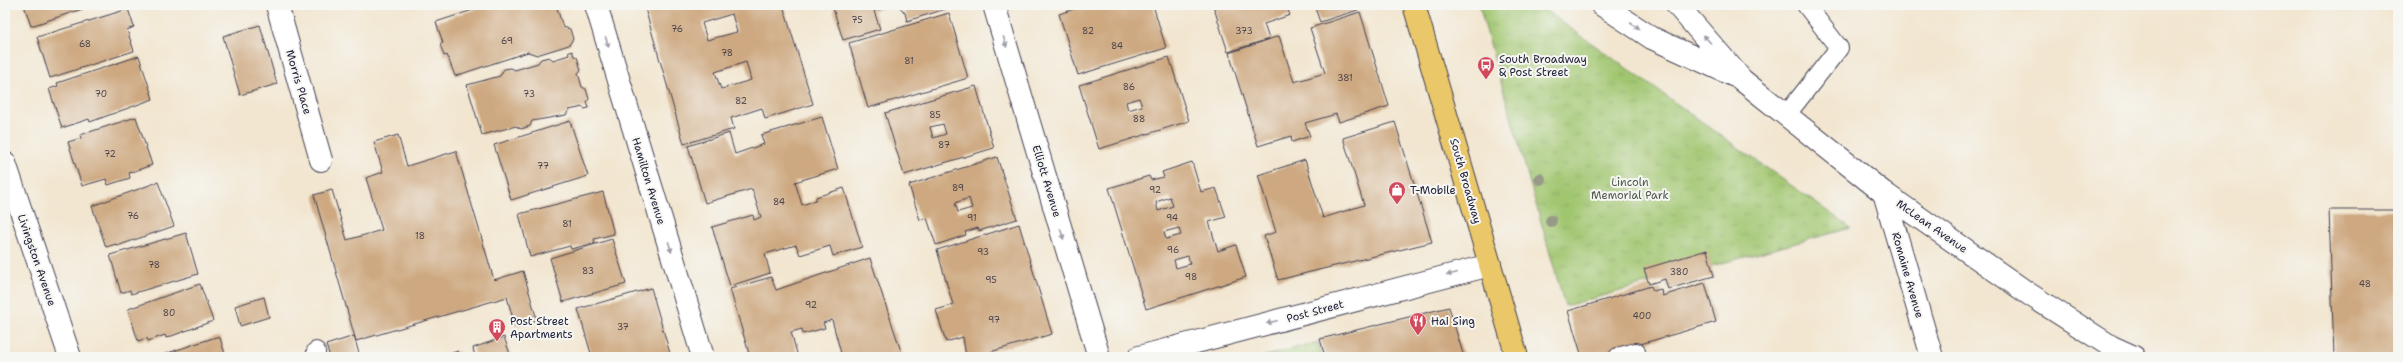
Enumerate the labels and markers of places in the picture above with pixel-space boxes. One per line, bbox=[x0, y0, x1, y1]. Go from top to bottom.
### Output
place label: South Broadway & Post Street bbox=[1499, 52, 1587, 80]
bus stop icon: South Broadway & Post Street bbox=[1476, 55, 1496, 80]
shop icon: T-Mobile bbox=[1387, 180, 1407, 205]
place label: T-Mobile bbox=[1410, 183, 1456, 198]
restaurant icon: Hai Sing bbox=[1408, 311, 1428, 336]
place label: Post Street Apartments bbox=[510, 314, 573, 342]
place label: Hai Sing bbox=[1431, 314, 1475, 329]
building icon: Post Street Apartments bbox=[487, 317, 507, 342]

